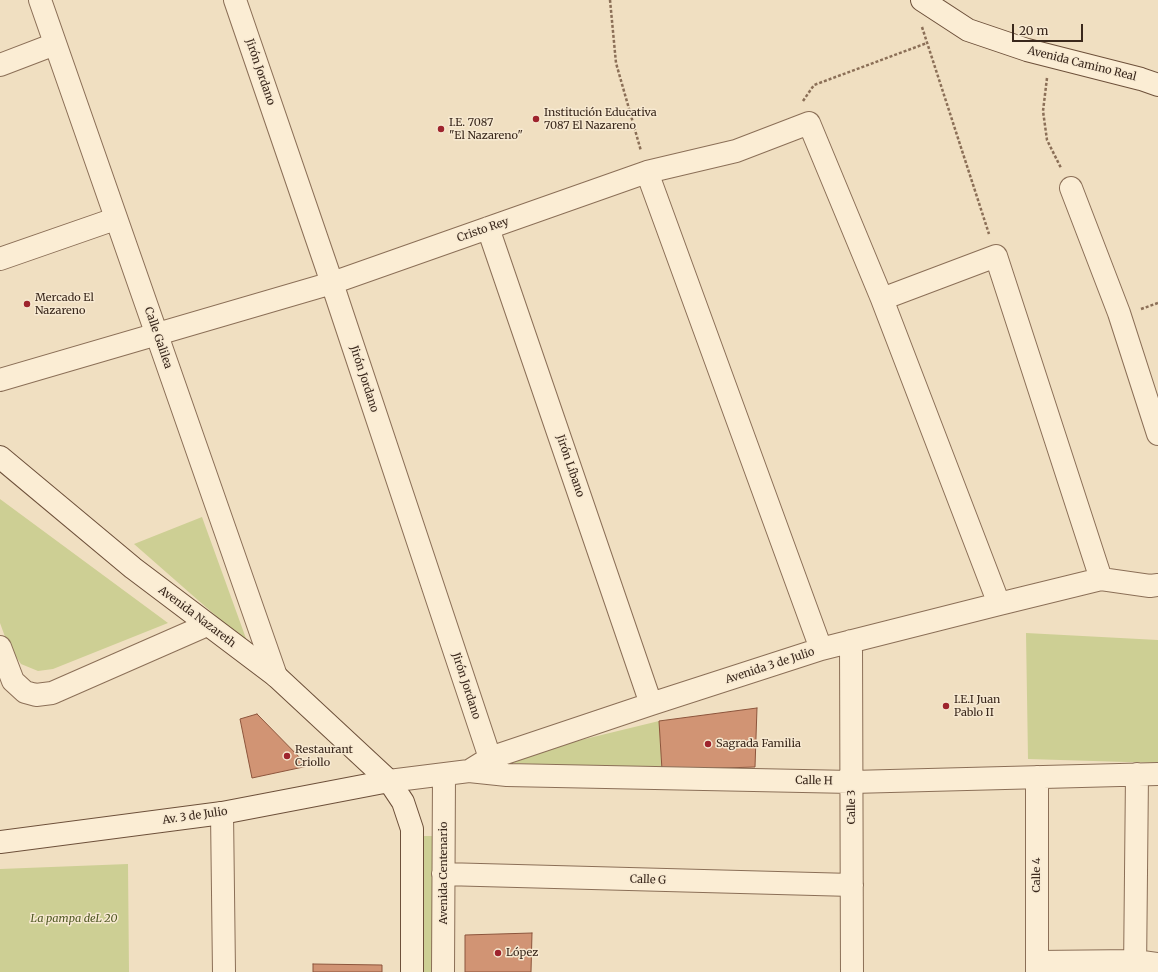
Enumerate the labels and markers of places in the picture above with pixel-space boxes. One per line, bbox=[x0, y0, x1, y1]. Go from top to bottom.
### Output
place label: Institución Educativa 7087 El Nazareno bbox=[544, 106, 657, 132]
marker: Institución Educativa 7087 El Nazareno bbox=[531, 114, 541, 124]
place label: I.E. 7087 "El Nazareno" bbox=[449, 116, 523, 142]
marker: I.E. 7087 "El Nazareno" bbox=[436, 124, 446, 134]
place label: Mercado El Nazareno bbox=[35, 291, 94, 317]
marker: Mercado El Nazareno bbox=[22, 299, 32, 309]
place label: I.E.I Juan Pablo II bbox=[954, 693, 1000, 719]
marker: I.E.I Juan Pablo II bbox=[941, 701, 951, 711]
place label: Sagrada Familia bbox=[716, 737, 801, 751]
marker: Sagrada Familia bbox=[703, 739, 713, 749]
place label: Restaurant Criollo bbox=[295, 743, 353, 769]
marker: Restaurant Criollo bbox=[282, 751, 292, 761]
place label: López bbox=[506, 946, 538, 960]
marker: López bbox=[493, 948, 503, 958]

